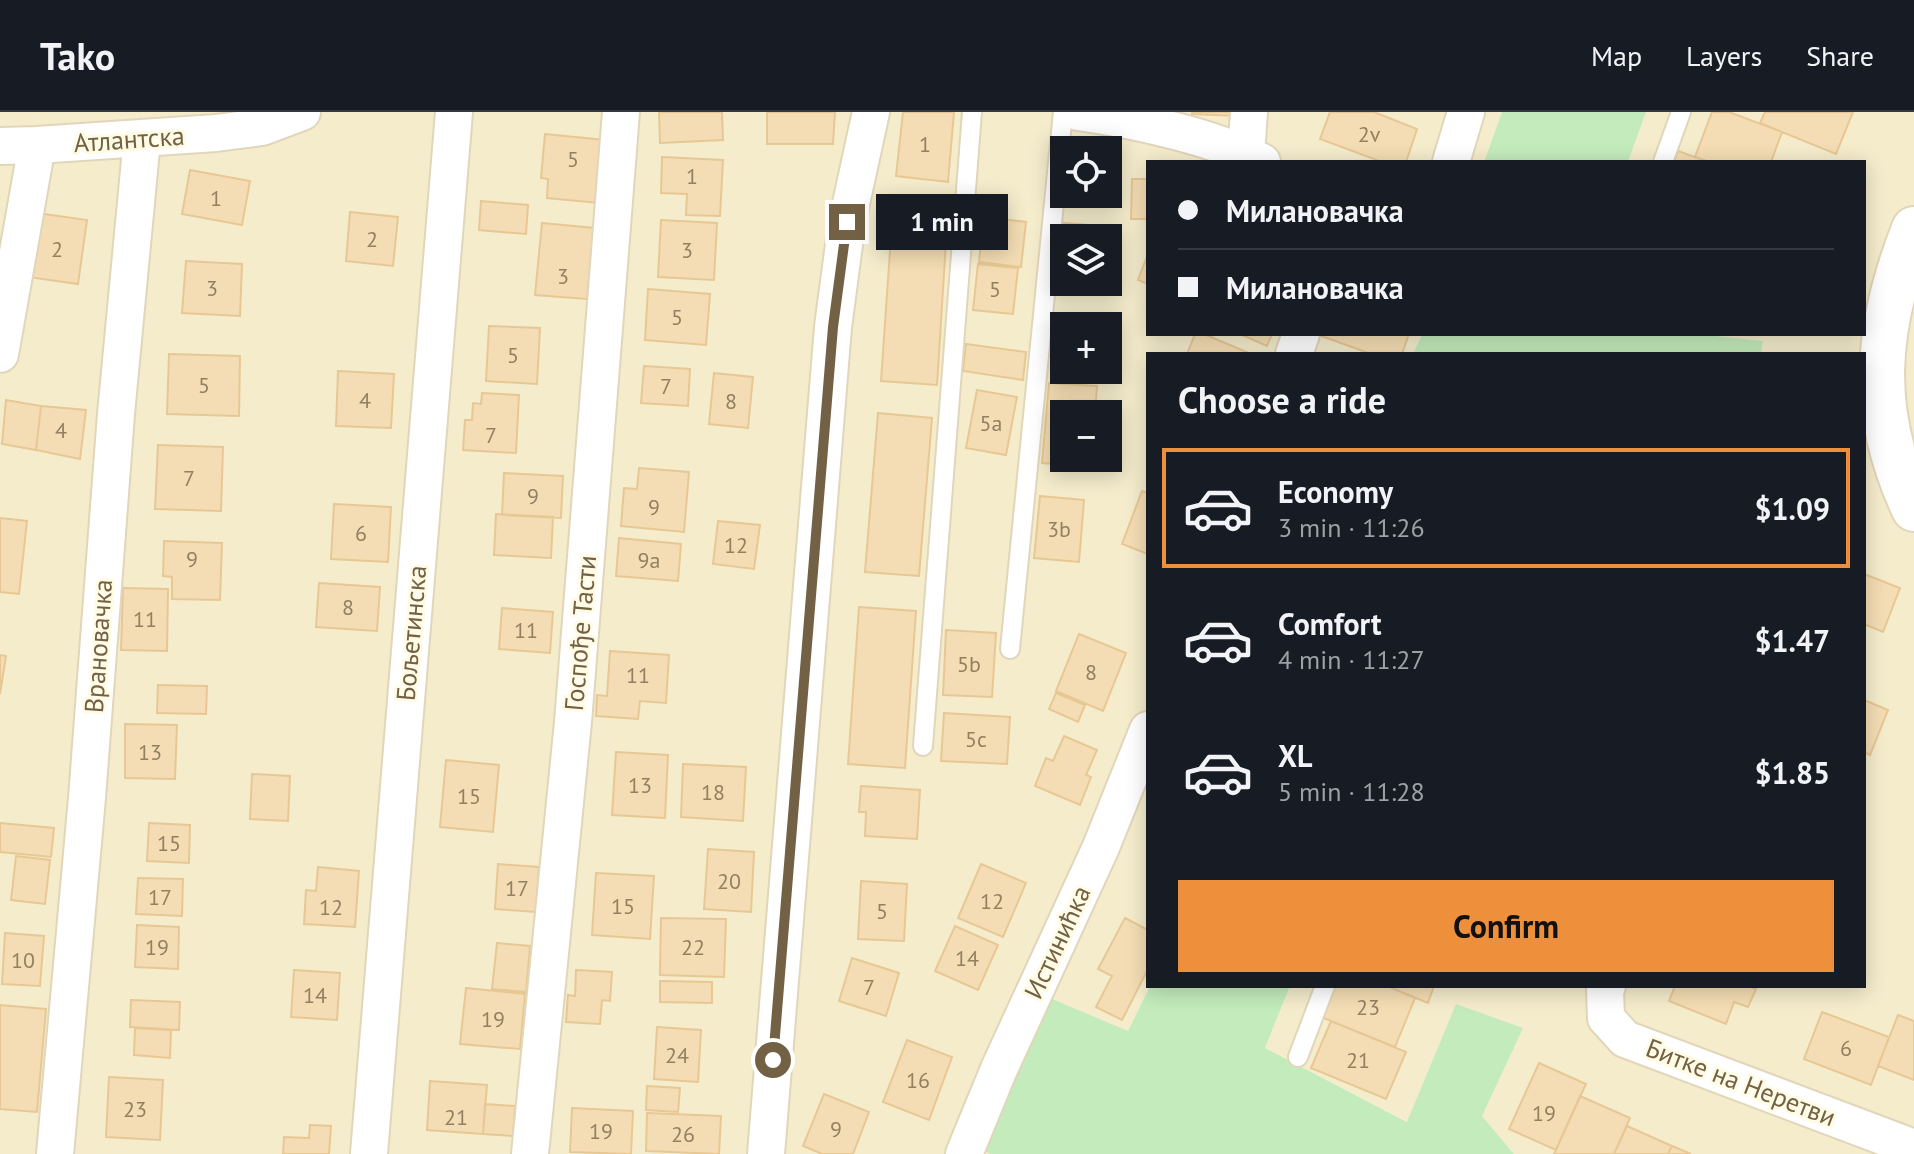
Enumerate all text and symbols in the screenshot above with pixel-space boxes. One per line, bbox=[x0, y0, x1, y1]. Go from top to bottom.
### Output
text: Tako bbox=[40, 31, 115, 80]
text: Map bbox=[1591, 37, 1642, 74]
text: Layers bbox=[1686, 37, 1762, 74]
text: Share bbox=[1806, 37, 1874, 74]
street label: Атлантска bbox=[72, 119, 186, 159]
house number: 2v bbox=[1358, 120, 1381, 148]
house number: 1 bbox=[919, 130, 931, 158]
map controls bbox=[1050, 136, 1122, 472]
button: locate bbox=[1050, 136, 1122, 208]
house number: 5 bbox=[567, 145, 579, 173]
house number: 1 bbox=[686, 162, 698, 190]
house number: 1 bbox=[210, 184, 222, 212]
text: Милановачка bbox=[1226, 191, 1404, 230]
callout: 1 min bbox=[875, 194, 1007, 250]
route end bbox=[829, 204, 865, 240]
text: 1 min bbox=[910, 205, 974, 238]
button: layers bbox=[1050, 224, 1122, 296]
house number: 2 bbox=[366, 225, 378, 253]
house number: 2 bbox=[51, 235, 63, 263]
house number: 3 bbox=[681, 236, 693, 264]
house number: 3 bbox=[557, 262, 569, 290]
text: Милановачка bbox=[1226, 268, 1404, 307]
house number: 3 bbox=[206, 274, 218, 302]
house number: 5 bbox=[989, 275, 1001, 303]
house number: 5 bbox=[671, 303, 683, 331]
button: + bbox=[1050, 312, 1122, 384]
house number: 5 bbox=[507, 341, 519, 369]
house number: 5 bbox=[198, 371, 210, 399]
house number: 7 bbox=[660, 372, 672, 400]
text: Choose a ride bbox=[1178, 376, 1386, 423]
house number: 4 bbox=[359, 386, 371, 414]
house number: 8 bbox=[725, 387, 737, 415]
button: − bbox=[1050, 400, 1122, 472]
house number: 5a bbox=[980, 409, 1002, 437]
house number: 4 bbox=[55, 416, 67, 444]
house number: 7 bbox=[485, 421, 497, 449]
house number: 7 bbox=[183, 464, 195, 492]
icon: car bbox=[1182, 472, 1254, 544]
text: Economy bbox=[1278, 472, 1393, 511]
house number: 9 bbox=[527, 482, 539, 510]
text: $1.09 bbox=[1755, 489, 1830, 528]
house number: 9 bbox=[648, 493, 660, 521]
text: 3 min · 11:26 bbox=[1278, 511, 1425, 544]
house number: 3b bbox=[1047, 515, 1071, 543]
house number: 6 bbox=[355, 519, 367, 547]
house number: 12 bbox=[724, 531, 748, 559]
house number: 9 bbox=[186, 545, 198, 573]
house number: 9a bbox=[638, 546, 660, 574]
street label: Госпође Тасти bbox=[557, 554, 603, 712]
street label: Бољетинска bbox=[389, 564, 433, 702]
street label: Врановачка bbox=[77, 578, 119, 714]
house number: 8 bbox=[342, 593, 354, 621]
icon: car bbox=[1182, 604, 1254, 676]
text: Comfort bbox=[1278, 604, 1381, 643]
house number: 11 bbox=[133, 605, 157, 633]
house number: 11 bbox=[514, 616, 538, 644]
text: $1.47 bbox=[1755, 621, 1830, 660]
text: 4 min · 11:27 bbox=[1278, 643, 1425, 676]
house number: 5b bbox=[957, 650, 981, 678]
house number: 8 bbox=[1085, 658, 1097, 686]
house number: 11 bbox=[626, 661, 650, 689]
house number: 5c bbox=[965, 725, 987, 753]
icon: car bbox=[1182, 736, 1254, 808]
text: XL bbox=[1278, 736, 1312, 775]
house number: 13 bbox=[138, 738, 162, 766]
text: $1.85 bbox=[1755, 753, 1830, 792]
house number: 13 bbox=[628, 771, 652, 799]
text: 5 min · 11:28 bbox=[1278, 775, 1425, 808]
house number: 18 bbox=[701, 778, 725, 806]
house number: 15 bbox=[457, 782, 481, 810]
house number: 15 bbox=[157, 829, 181, 857]
house number: 20 bbox=[717, 867, 741, 895]
house number: 17 bbox=[505, 874, 529, 902]
street label: Истинићка bbox=[1016, 880, 1098, 1004]
button: Confirm bbox=[1178, 880, 1834, 972]
house number: 17 bbox=[148, 883, 172, 911]
house number: 12 bbox=[980, 887, 1004, 915]
house number: 15 bbox=[611, 892, 635, 920]
house number: 12 bbox=[319, 893, 343, 921]
house number: 5 bbox=[876, 897, 888, 925]
house number: 19 bbox=[145, 933, 169, 961]
house number: 22 bbox=[681, 933, 705, 961]
house number: 14 bbox=[955, 944, 979, 972]
house number: 10 bbox=[11, 946, 35, 974]
house number: 7 bbox=[863, 973, 875, 1001]
house number: 14 bbox=[303, 981, 327, 1009]
house number: 23 bbox=[1356, 993, 1380, 1021]
house number: 19 bbox=[481, 1005, 505, 1033]
street label: Битке на Неретви bbox=[1641, 1031, 1841, 1133]
house number: 6 bbox=[1840, 1034, 1852, 1062]
house number: 24 bbox=[665, 1041, 689, 1069]
route start bbox=[755, 1042, 791, 1078]
house number: 21 bbox=[1346, 1046, 1370, 1074]
house number: 16 bbox=[906, 1066, 930, 1094]
house number: 23 bbox=[123, 1095, 147, 1123]
house number: 19 bbox=[1532, 1099, 1556, 1127]
house number: 21 bbox=[444, 1103, 468, 1131]
house number: 9 bbox=[830, 1115, 842, 1143]
house number: 19 bbox=[589, 1117, 613, 1145]
house number: 26 bbox=[671, 1120, 695, 1148]

